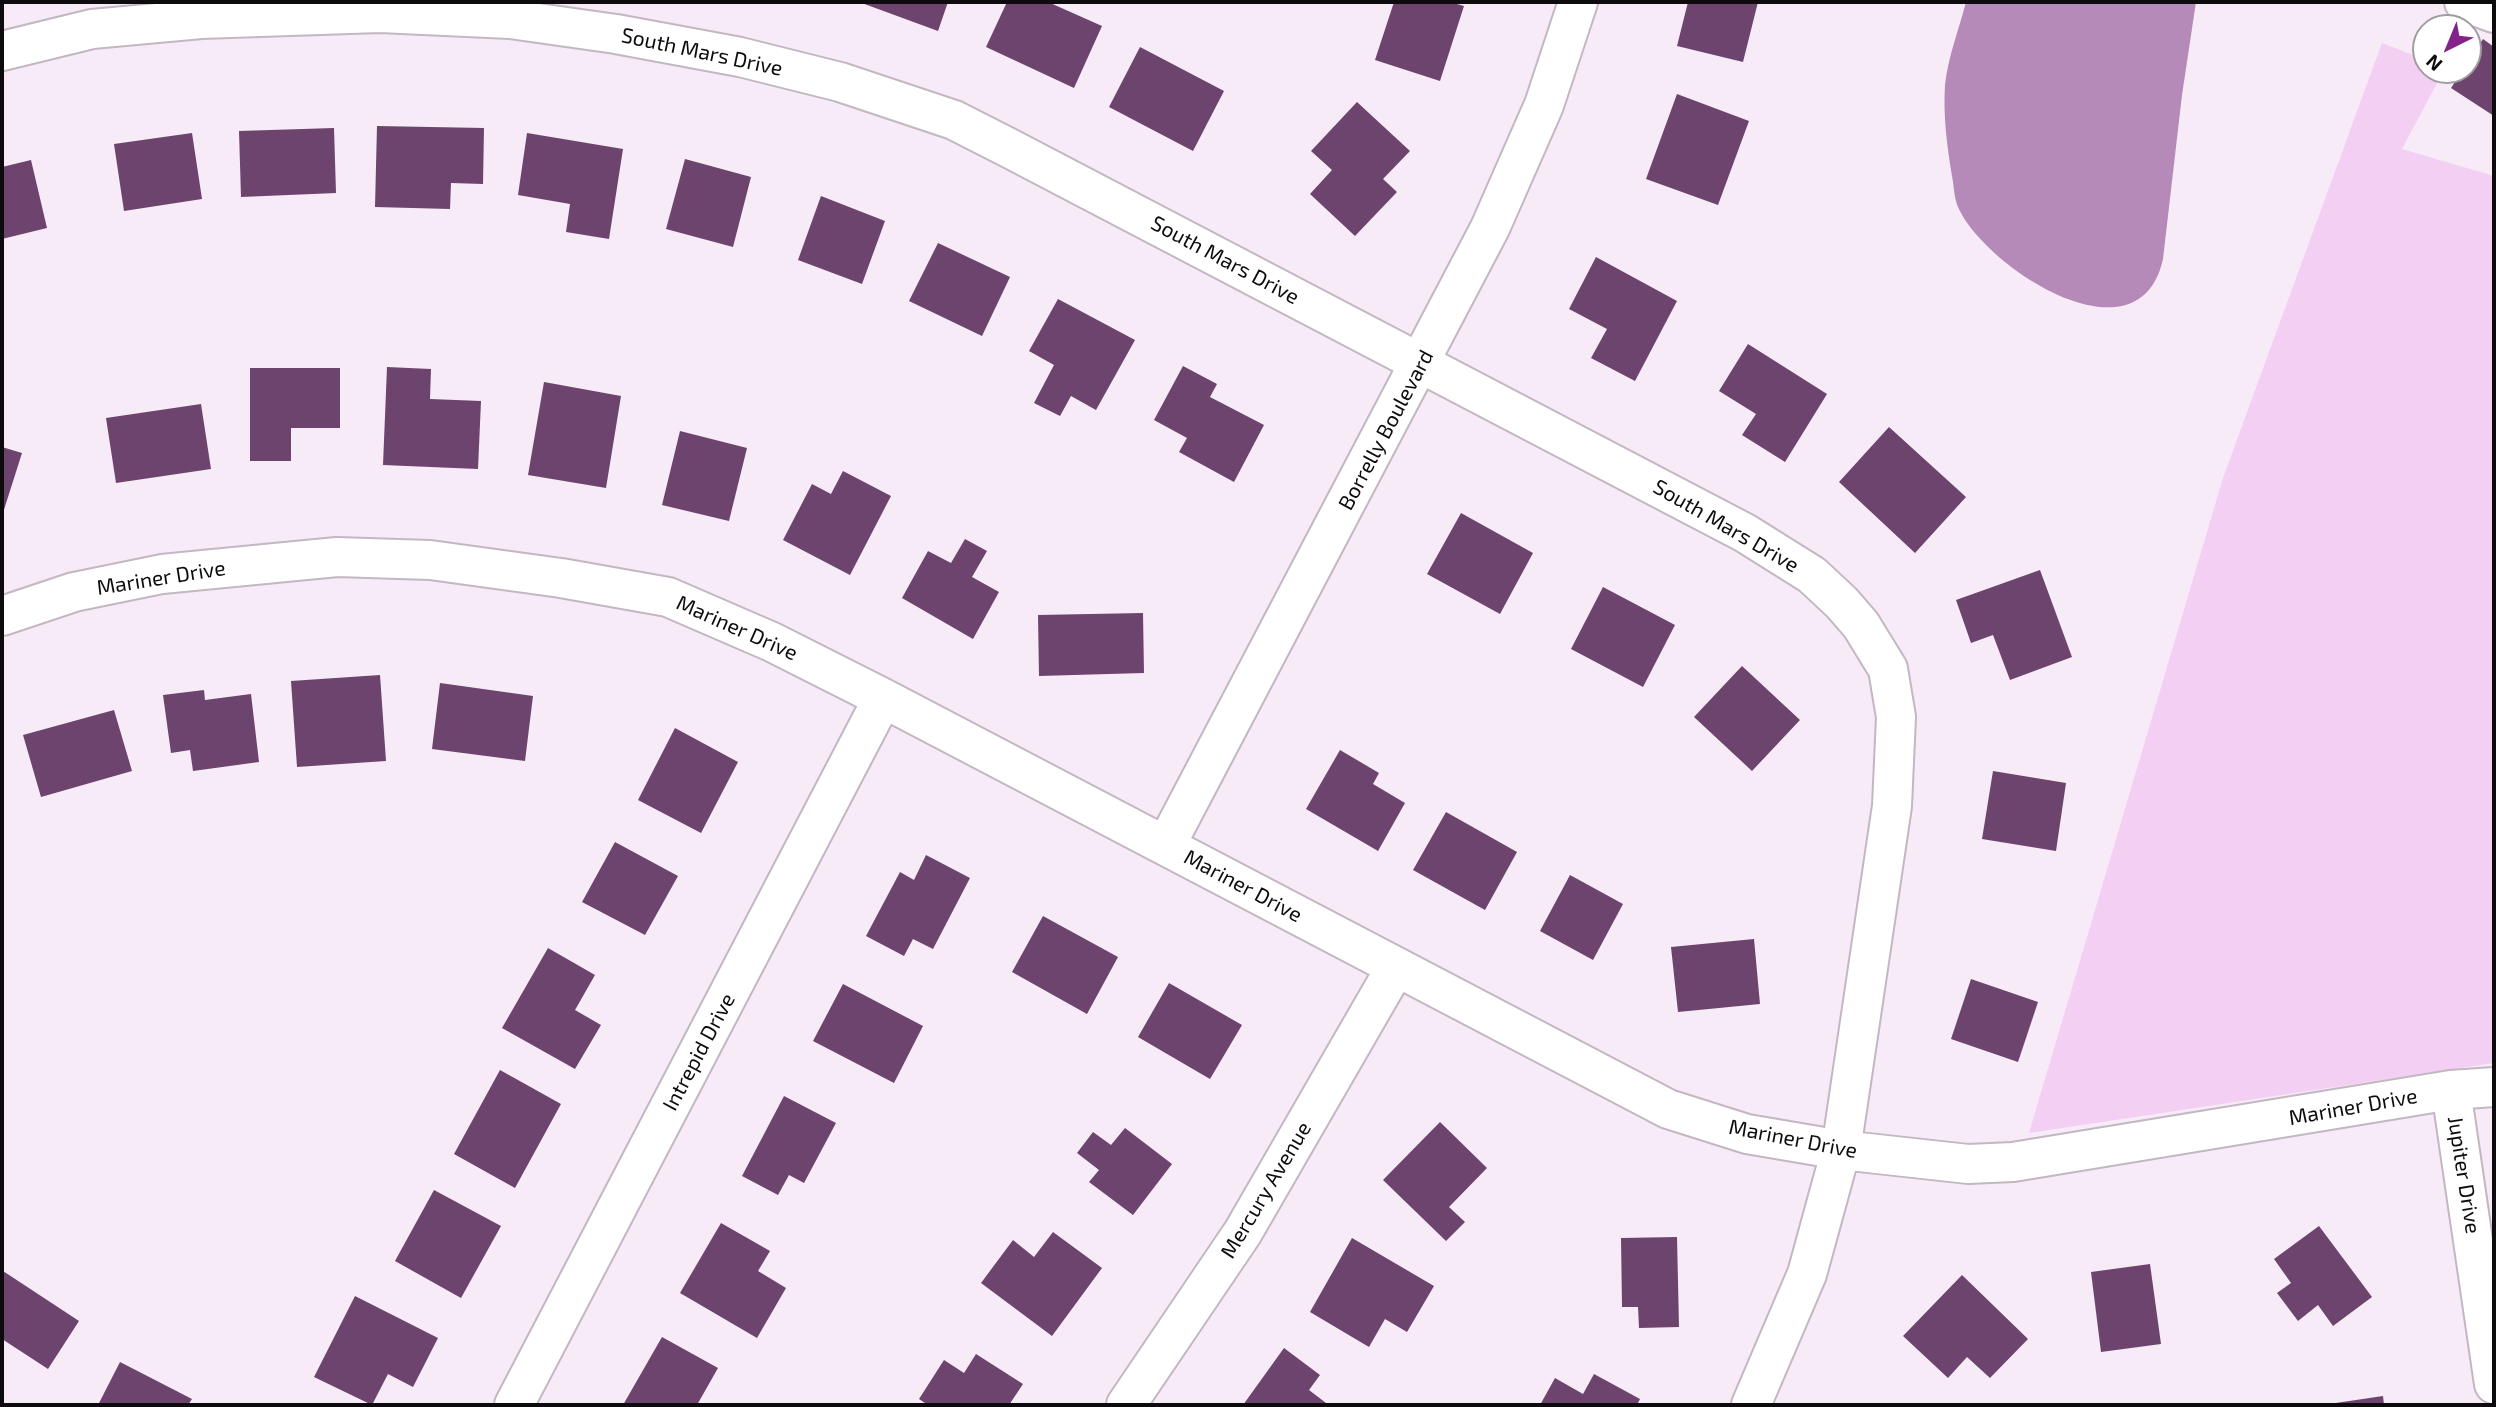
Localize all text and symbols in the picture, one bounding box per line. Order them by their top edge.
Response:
north arrow [2412,14,2482,84]
street label: South Mars Drive [619,23,785,81]
text: N [2421,50,2447,76]
street label: South Mars Drive [1147,210,1303,310]
street label: Borrelly Boulevard [1333,346,1439,514]
street label: South Mars Drive [1649,474,1803,578]
street label: Mariner Drive [95,555,227,601]
street label: Mariner Drive [672,590,802,666]
street label: Mariner Drive [1180,844,1306,928]
street label: Intrepid Drive [658,989,740,1115]
street label: Mariner Drive [2287,1083,2419,1131]
street label: Mariner Drive [1727,1114,1859,1164]
street label: Jupiter Drive [2442,1114,2486,1236]
street label: Mercury Avenue [1215,1117,1317,1263]

